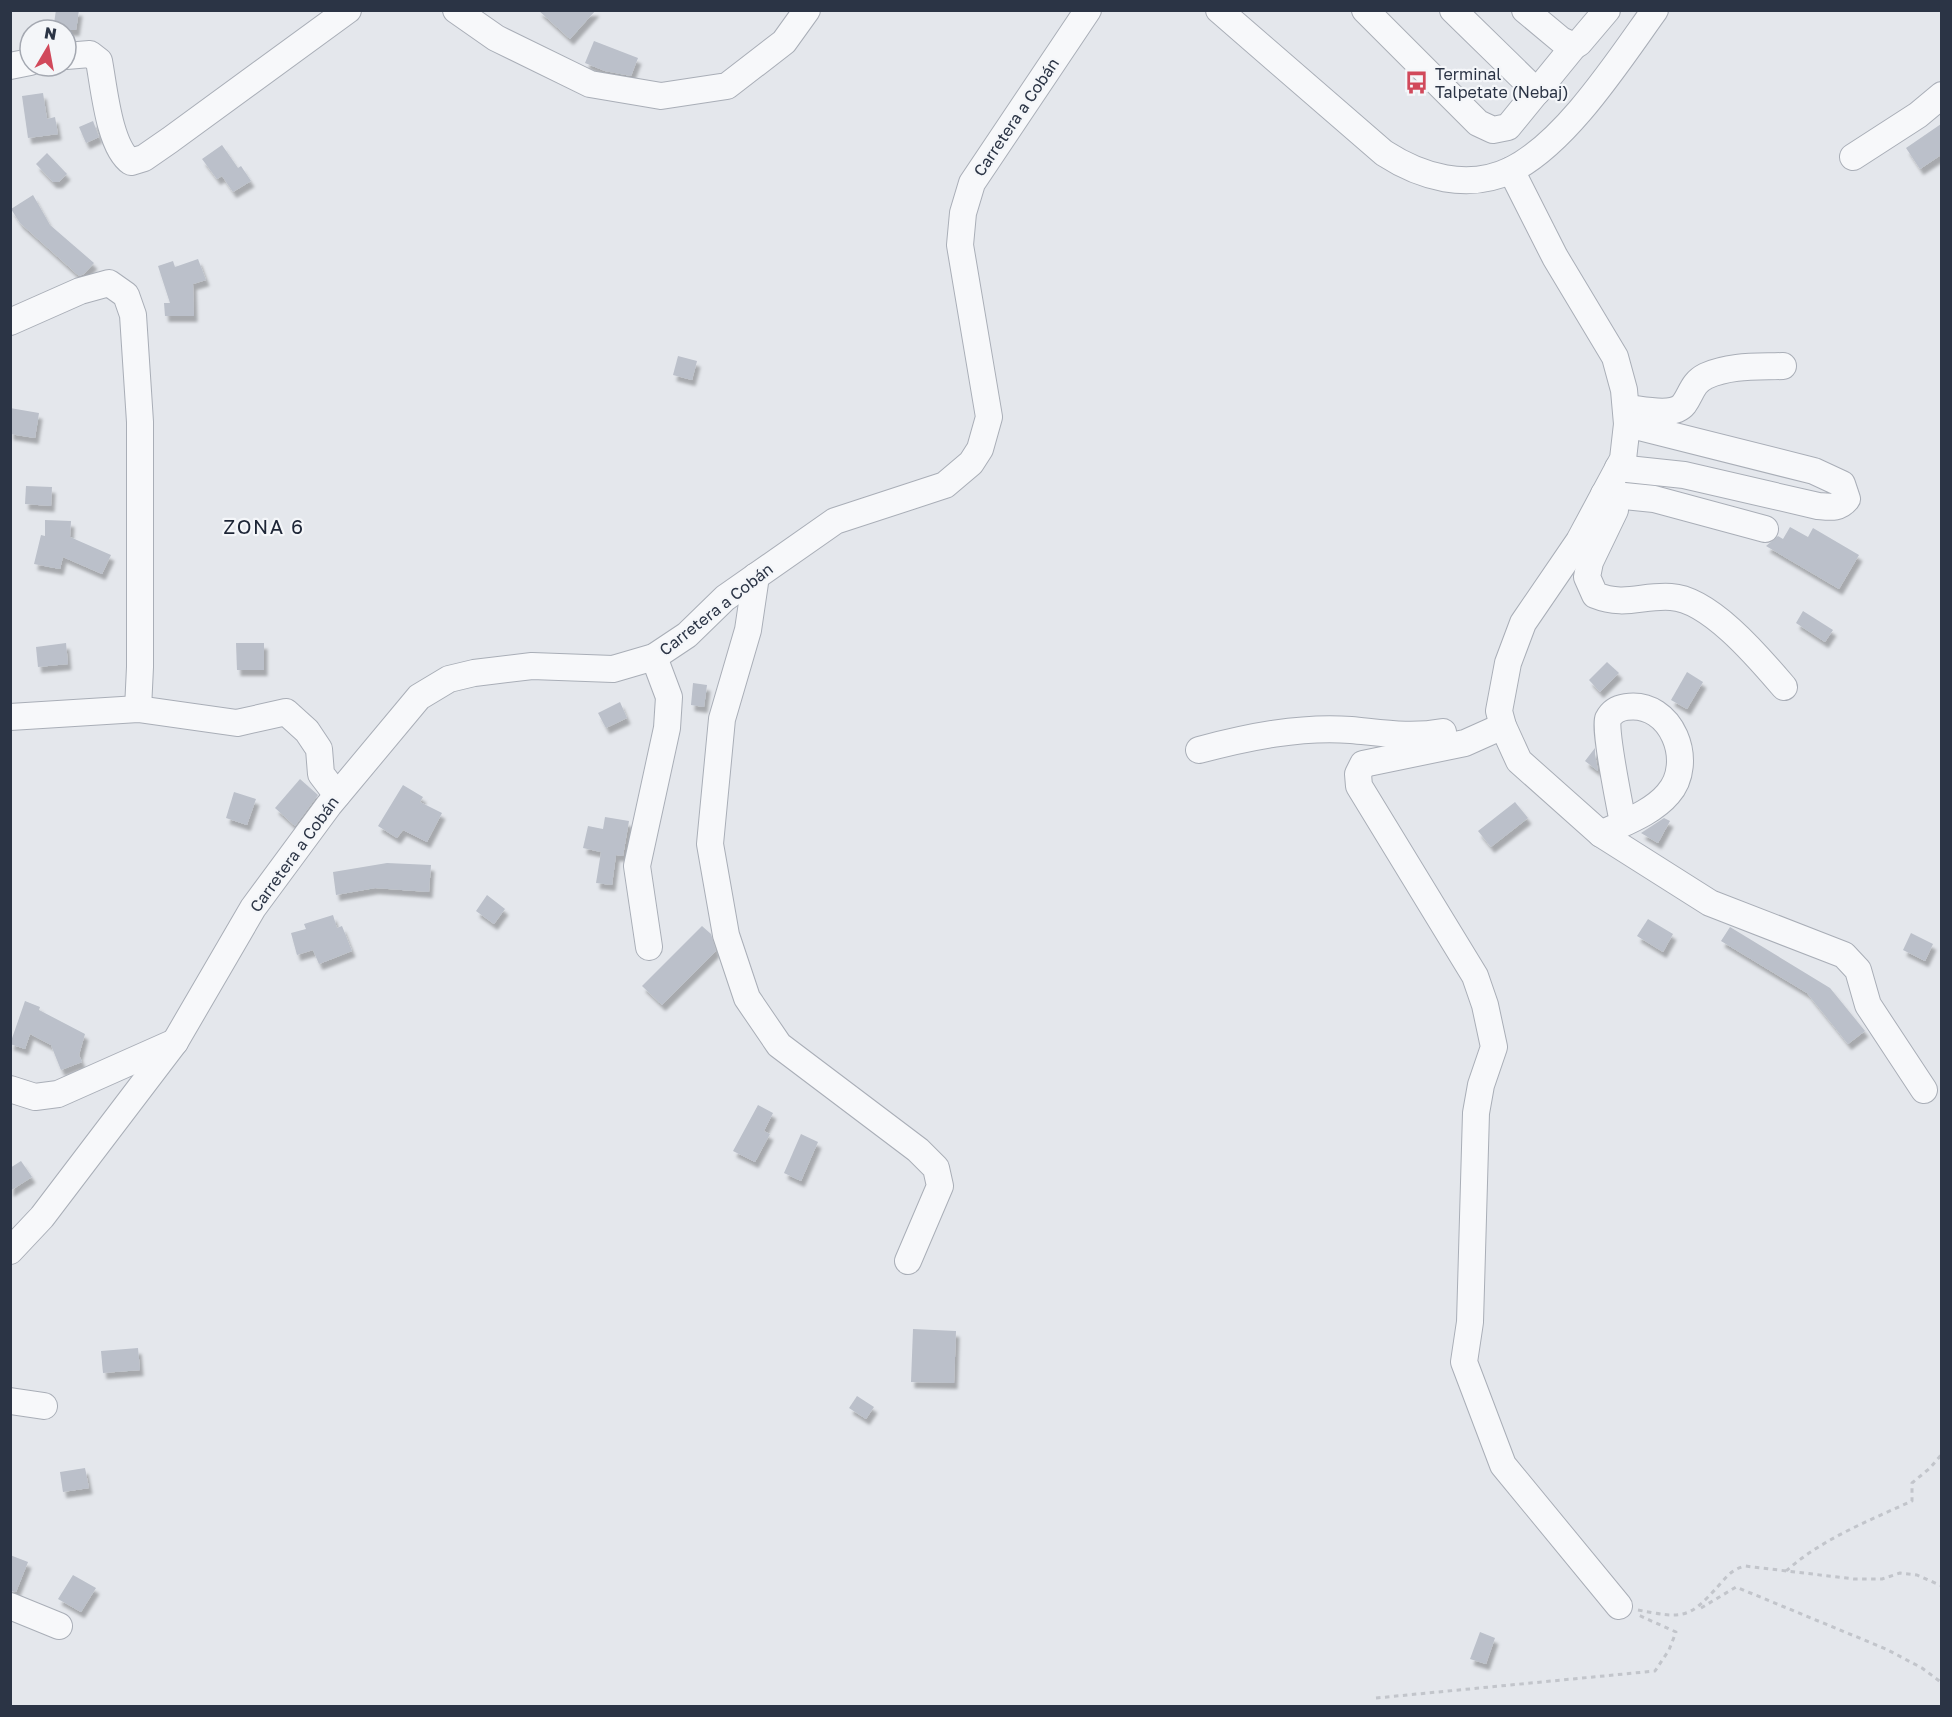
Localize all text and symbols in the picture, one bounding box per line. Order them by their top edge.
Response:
north arrow [18,18,78,78]
text: N [43,22,58,44]
street label: Carretera a Cobán [969,54,1063,180]
place label: Terminal Talpetate (Nebaj) [1435,64,1569,102]
bus stop icon: Terminal Talpetate (Nebaj) [1404,70,1430,96]
district label: ZONA 6 [223,514,305,538]
street label: Carretera a Cobán [655,558,777,660]
street label: Carretera a Cobán [245,792,343,916]

